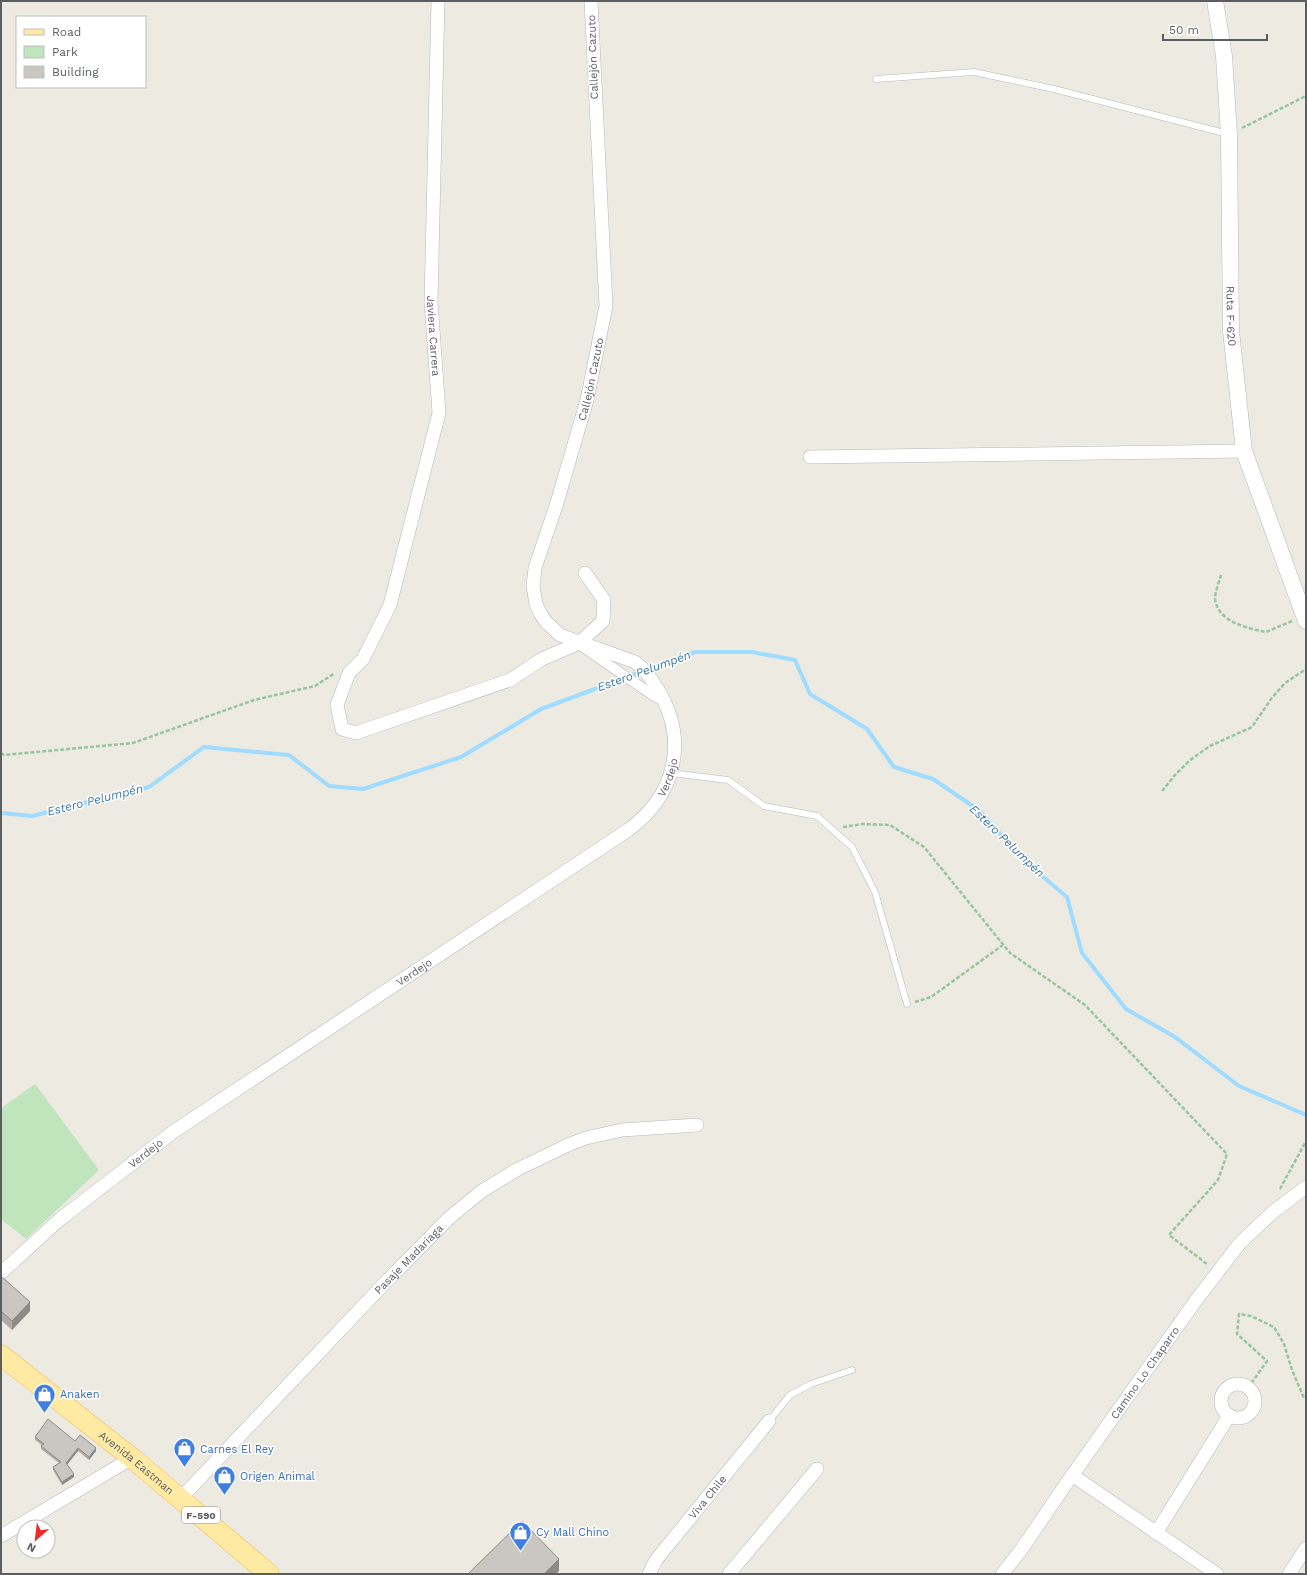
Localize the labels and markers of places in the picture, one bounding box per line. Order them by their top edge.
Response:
shop icon: Anaken [31,1381,57,1414]
place label: Anaken [60,1388,100,1401]
shop icon: Carnes El Rey [172,1436,198,1469]
place label: Carnes El Rey [200,1443,274,1456]
shop icon: Origen Animal [211,1463,237,1496]
place label: Origen Animal [240,1470,316,1483]
shop icon: Cy Mall Chino [508,1519,534,1552]
place label: Cy Mall Chino [536,1526,609,1539]

